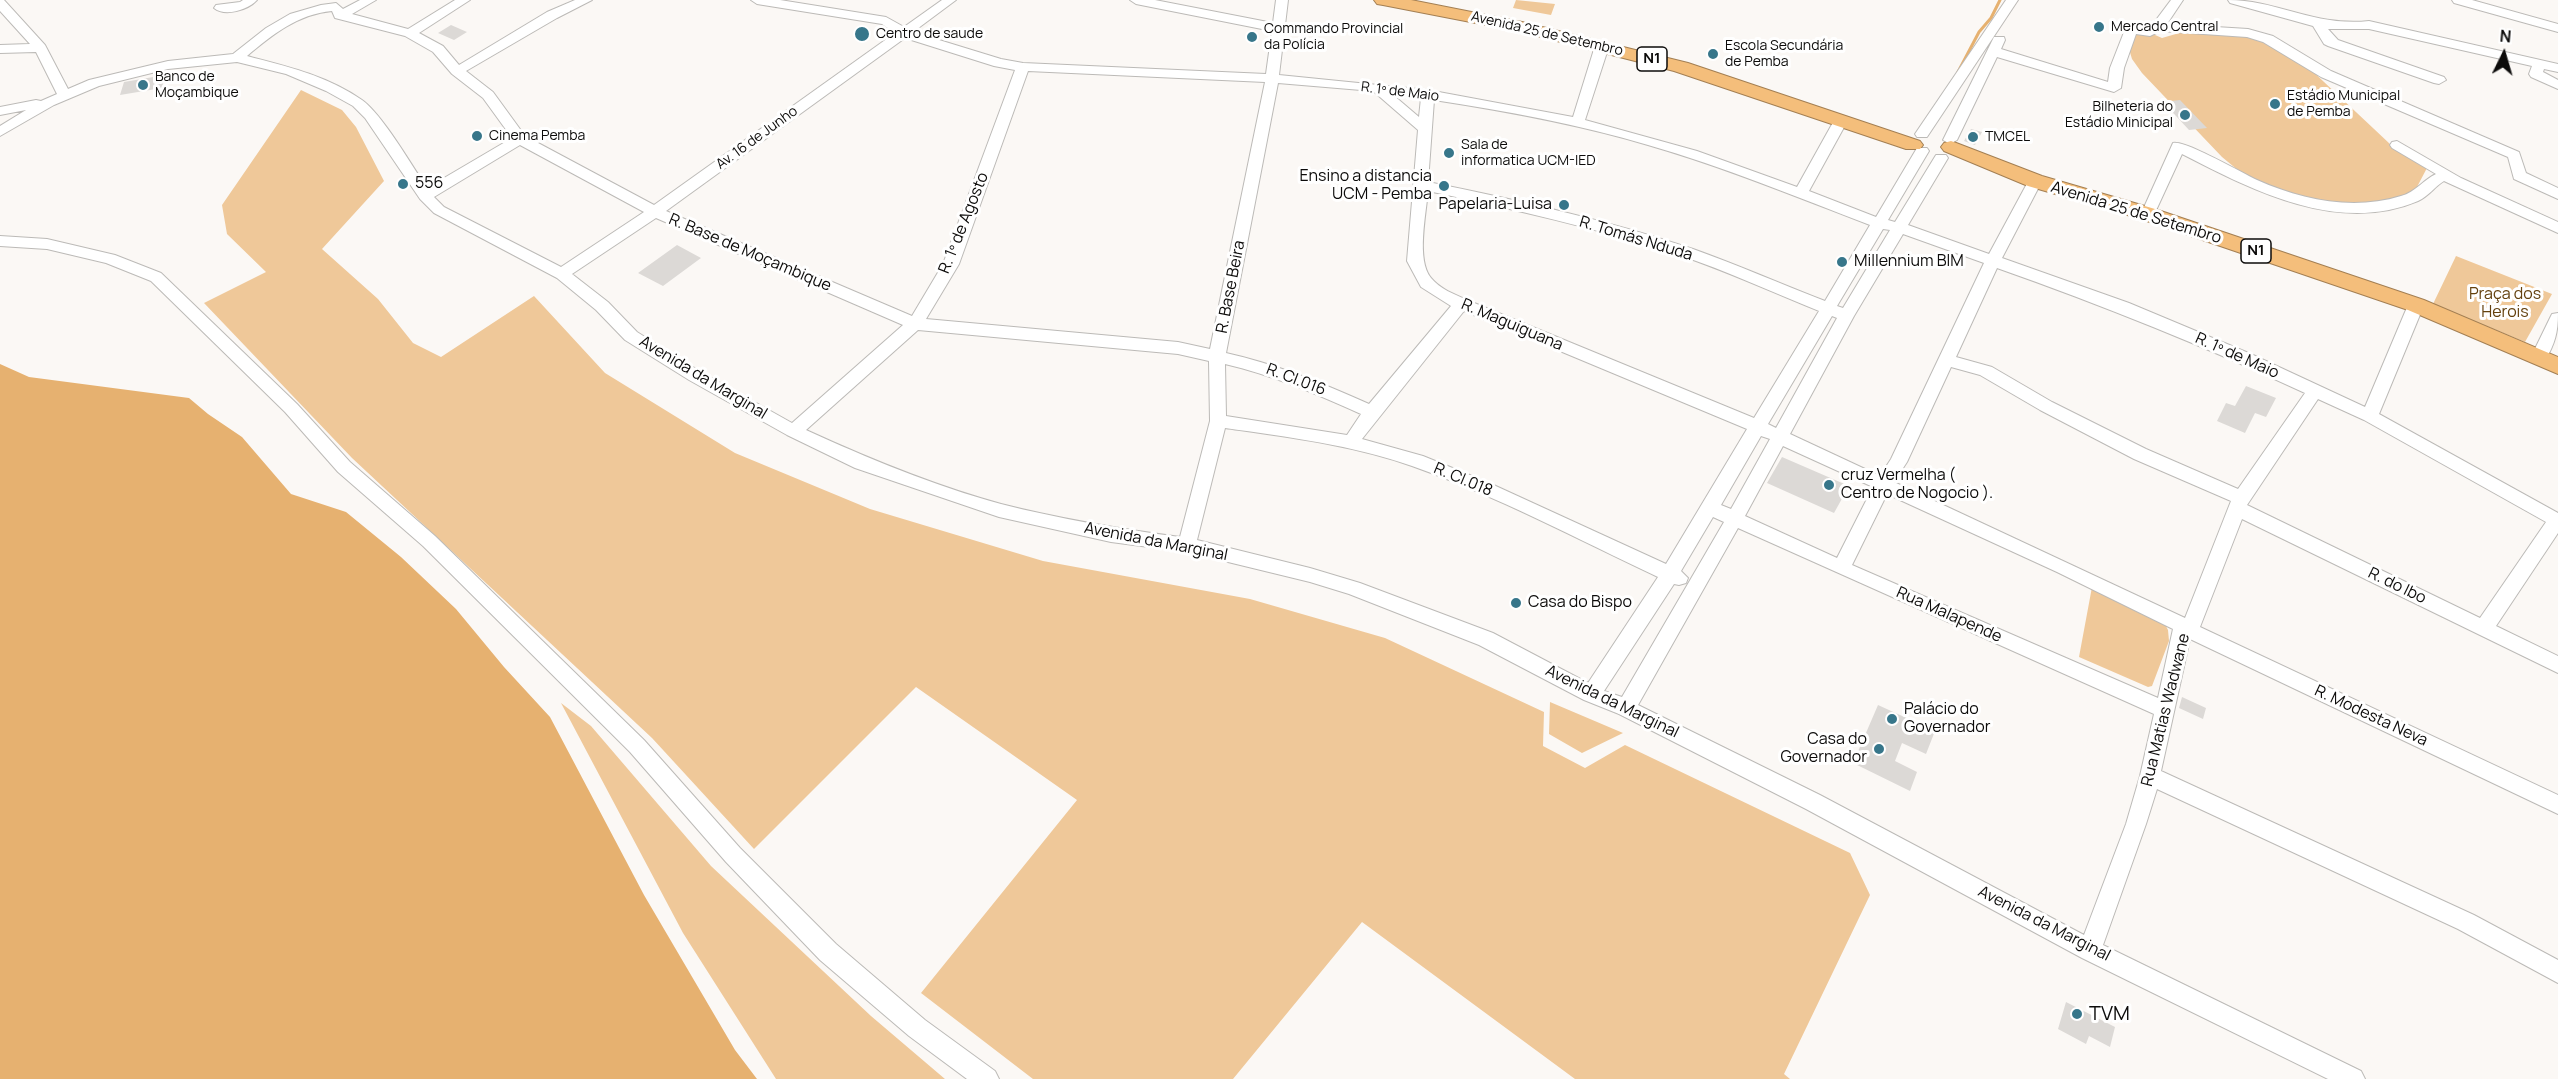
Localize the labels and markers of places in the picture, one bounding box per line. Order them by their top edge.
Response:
place label: Mercado Central [2111,19,2218,35]
marker: Mercado Central [2092,20,2106,34]
place label: Commando Provincial da Polícia [1264,21,1403,54]
marker: Centro de saude [853,25,871,43]
place label: Centro de saude [876,26,983,42]
marker: Commando Provincial da Polícia [1245,30,1259,44]
place label: Escola Secundária de Pemba [1725,38,1843,70]
marker: Escola Secundária de Pemba [1706,47,1720,61]
place label: Banco de Moçambique [155,69,239,102]
marker: Banco de Moçambique [136,78,150,92]
place label: Estádio Municipal de Pemba [2287,88,2400,120]
marker: Estádio Municipal de Pemba [2268,97,2282,111]
place label: Bilheteria do Estádio Minicipal [2065,99,2173,132]
marker: Bilheteria do Estádio Minicipal [2178,108,2192,122]
place label: Cinema Pemba [489,128,585,144]
marker: Cinema Pemba [470,129,484,143]
place label: TMCEL [1985,129,2030,145]
marker: TMCEL [1966,130,1980,144]
place label: Sala de informatica UCM-IED [1461,137,1596,170]
marker: Sala de informatica UCM-IED [1442,146,1456,160]
place label: Ensino a distancia UCM - Pemba [1299,167,1432,205]
place label: 556 [415,174,443,194]
marker: 556 [396,177,410,191]
marker: Ensino a distancia UCM - Pemba [1437,179,1451,193]
place label: Papelaria-Luisa [1439,195,1552,215]
marker: Papelaria-Luisa [1557,198,1571,212]
place label: Millennium BIM [1854,252,1964,272]
marker: Millennium BIM [1835,255,1849,269]
place label: cruz Vermelha ( Centro de Nogocio ). [1841,466,1993,504]
marker: cruz Vermelha ( Centro de Nogocio ). [1822,478,1836,492]
place label: Casa do Bispo [1528,593,1632,613]
marker: Casa do Bispo [1509,596,1523,610]
place label: Palácio do Governador [1904,700,1990,738]
marker: Palácio do Governador [1885,712,1899,726]
place label: Casa do Governador [1781,730,1867,768]
marker: Casa do Governador [1872,742,1886,756]
place label: TVM [2089,1002,2130,1026]
marker: TVM [2070,1007,2084,1021]

